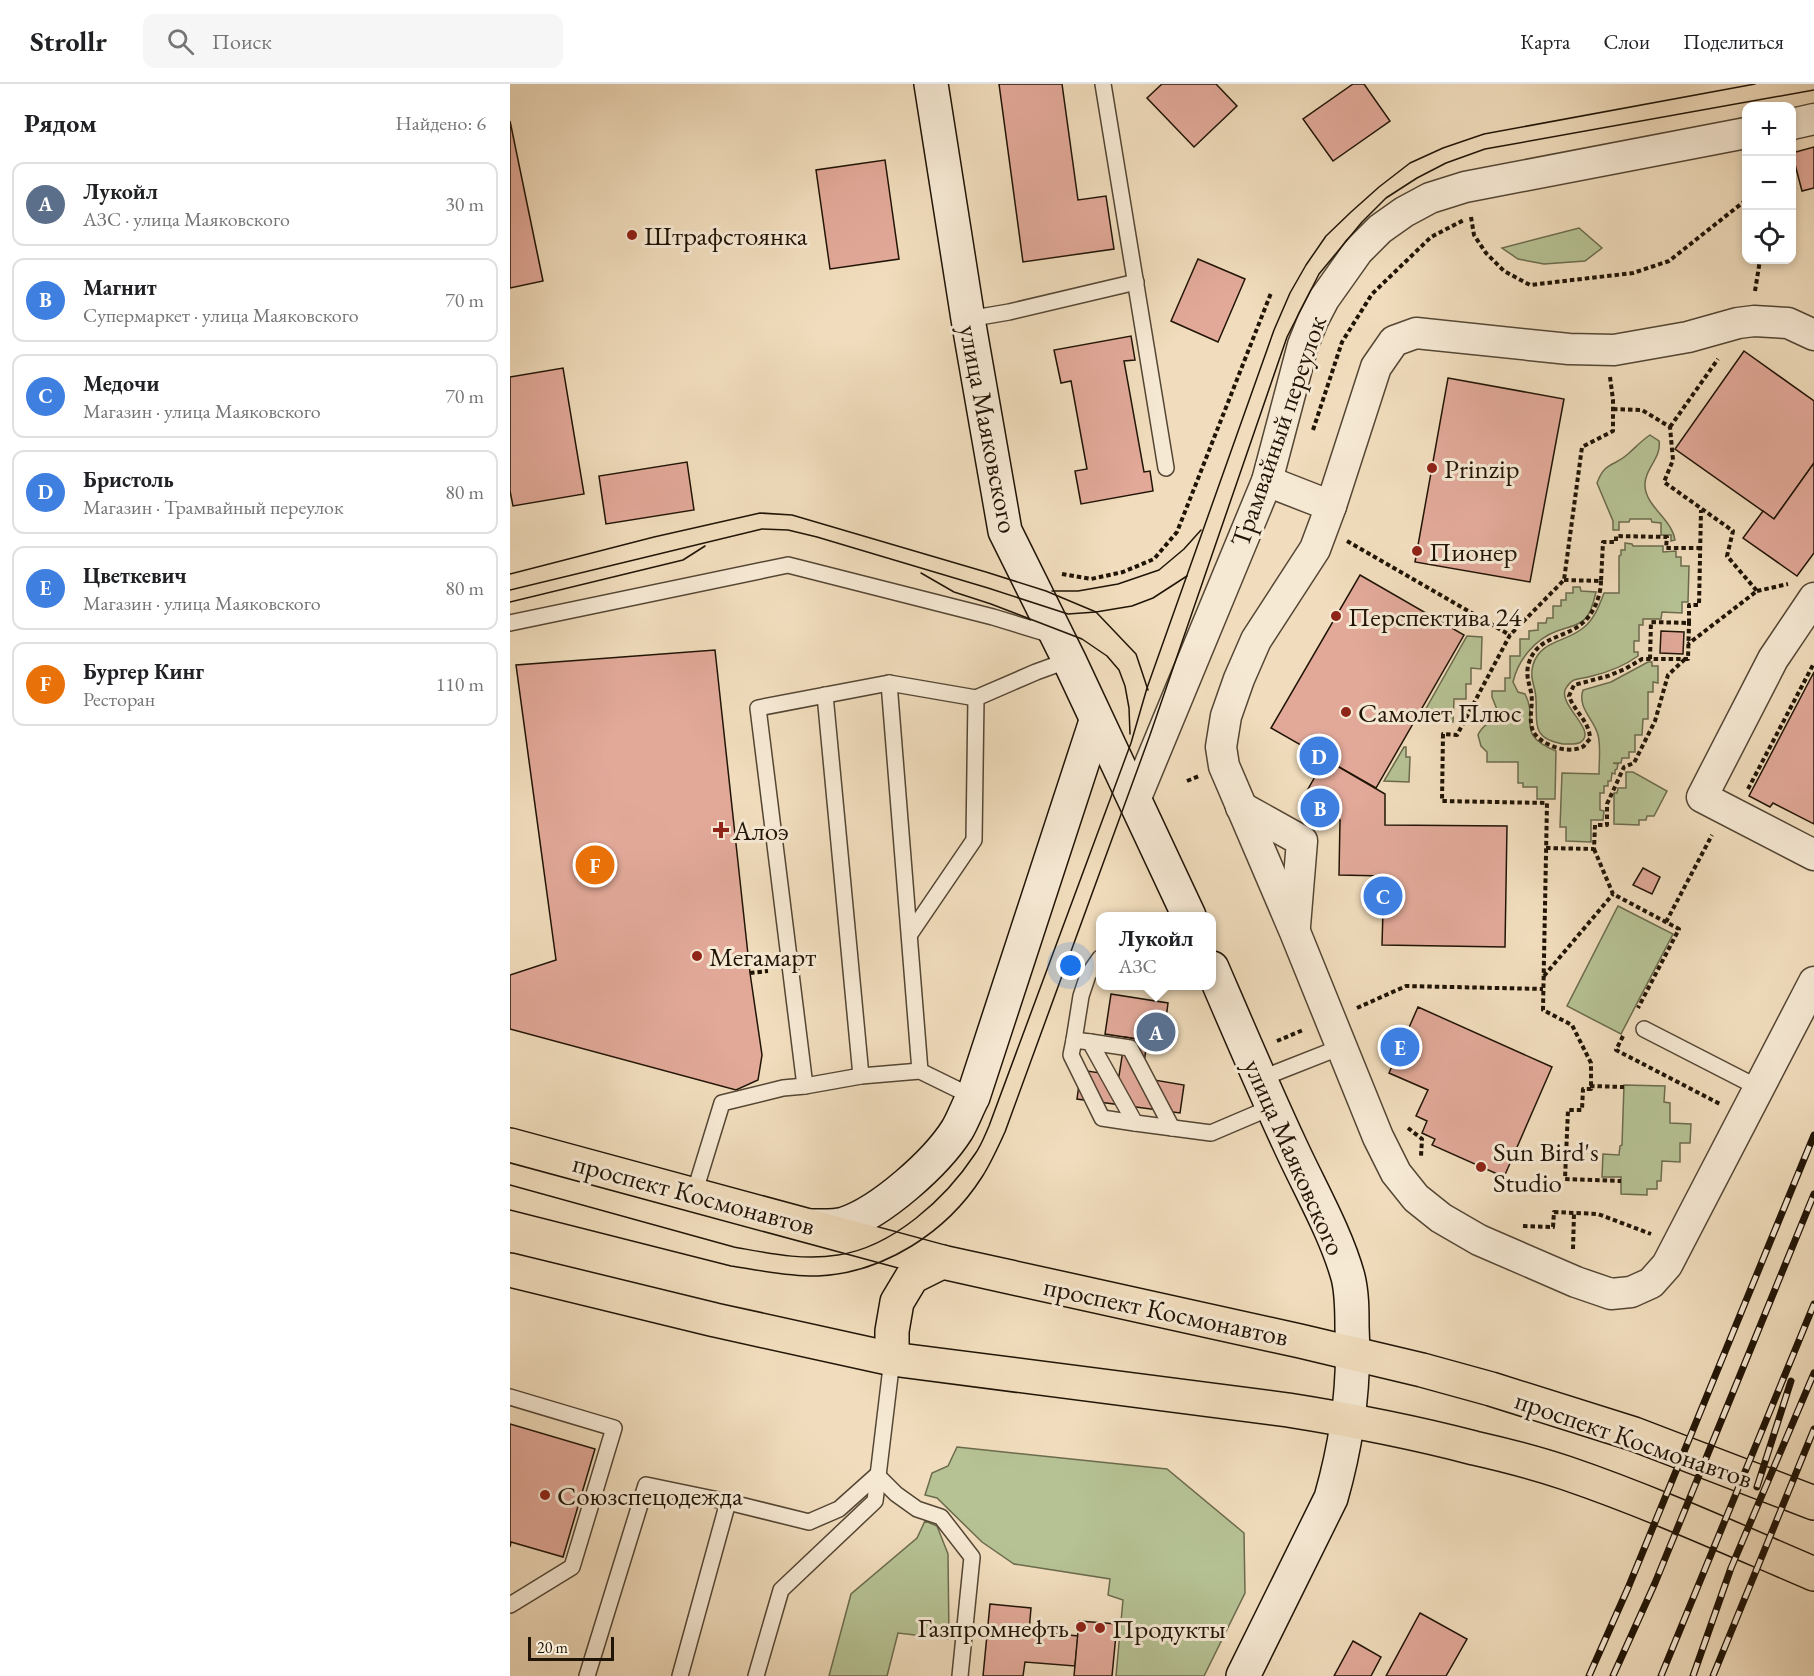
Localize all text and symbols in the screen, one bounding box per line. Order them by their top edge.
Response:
search box [143,14,563,68]
text: Strollr [30,23,107,59]
icon: search [164,25,197,58]
text: Поиск [212,27,272,56]
text: Карта [1520,28,1570,55]
text: Слои [1603,28,1650,55]
text: Поделиться [1683,28,1784,55]
map controls [1742,102,1796,264]
button: + [1742,102,1796,156]
text: Рядом [24,106,97,140]
text: Найдено: 6 [395,110,486,136]
button: − [1742,156,1796,210]
text: Лукойл [83,177,158,206]
text: A [38,191,53,217]
text: 30 m [445,191,484,217]
text: АЗС · улица Маяковского [83,206,290,232]
button: locate [1742,210,1796,264]
place label: Штрафстоянка [644,218,808,253]
marker: Штрафстоянка [625,228,639,242]
text: Магнит [83,273,157,302]
text: B [39,287,52,313]
text: 70 m [445,287,484,313]
text: Супермаркет · улица Маяковского [83,302,359,328]
street label: Трамвайный переулок [1222,311,1334,551]
street label: улица Маяковского [952,322,1026,536]
text: Медочи [83,369,159,398]
text: C [38,383,53,409]
text: 70 m [445,383,484,409]
text: Магазин · улица Маяковского [83,398,321,424]
place label: Prinzip [1444,451,1520,486]
marker: Prinzip [1425,461,1439,475]
text: Бристоль [83,465,174,494]
text: D [38,479,53,505]
text: 80 m [445,479,484,505]
text: Магазин · Трамвайный переулок [83,494,344,520]
place label: Пионер [1429,534,1518,569]
marker: Пионер [1410,544,1424,558]
text: Цветкевич [83,561,187,590]
text: E [40,575,51,601]
text: 80 m [445,575,484,601]
text: Магазин · улица Маяковского [83,590,321,616]
place label: Перспектива 24 [1348,599,1522,634]
marker: Перспектива 24 [1329,609,1343,623]
text: Бургер Кинг [83,657,204,686]
text: F [40,671,51,697]
text: 110 m [436,671,484,697]
text: Ресторан [83,686,155,712]
place label: Самолет Плюс [1358,695,1522,730]
marker: Самолет Плюс [1339,705,1353,719]
pin: D [1300,734,1338,778]
pin: B [1300,786,1340,830]
place label: Алоэ [732,813,789,848]
marker: Алоэ [714,823,728,837]
pin: F [576,842,614,888]
pin: C [1364,874,1402,918]
popup [1096,912,1216,990]
text: Лукойл [1119,924,1193,953]
place label: Мегамарт [709,939,816,974]
marker: Мегамарт [690,949,704,963]
your location [1056,951,1085,980]
text: АЗС [1119,953,1157,979]
pin: A [1136,1010,1176,1054]
pin: E [1380,1024,1420,1070]
street label: улица Маяковского [1236,1053,1354,1261]
place label: Sun Bird's Studio [1493,1134,1599,1200]
street label: проспект Космонавтов [569,1145,819,1243]
marker: Sun Bird's Studio [1474,1160,1488,1174]
street label: проспект Космонавтов [1041,1268,1291,1354]
street label: проспект Космонавтов [1511,1382,1757,1496]
place label: Союзспецодежда [557,1478,743,1513]
marker: Союзспецодежда [538,1488,552,1502]
place label: Газпромнефть [918,1610,1069,1645]
place label: Продукты [1112,1611,1226,1646]
marker: Газпромнефть [1074,1620,1088,1634]
marker: Продукты [1093,1621,1107,1635]
scale bar [528,1634,614,1662]
text: 20 m [537,1637,568,1658]

